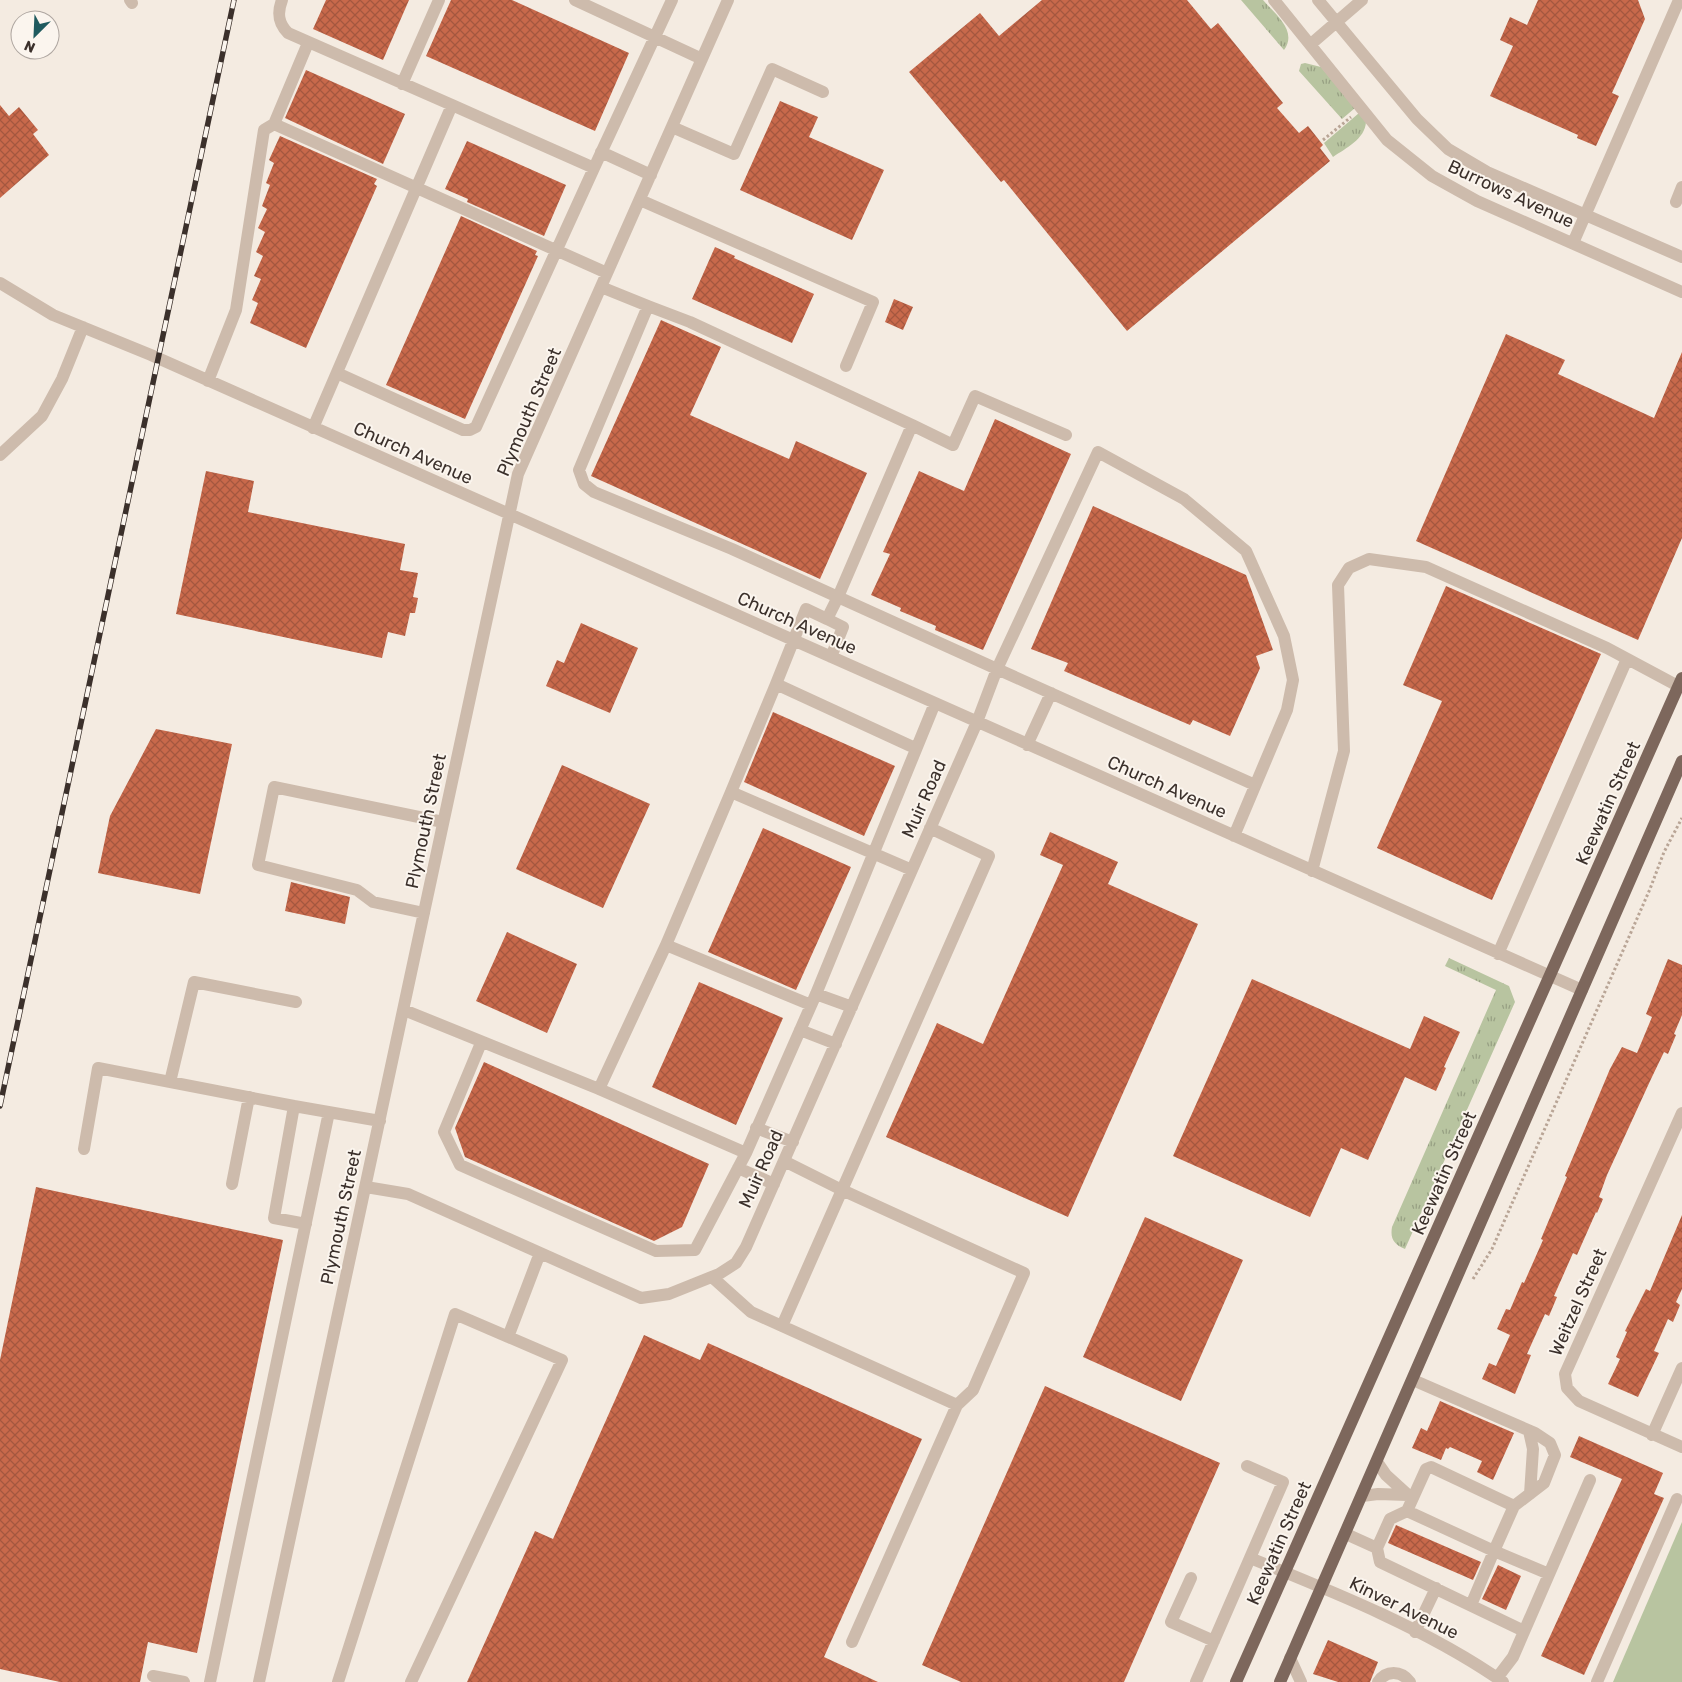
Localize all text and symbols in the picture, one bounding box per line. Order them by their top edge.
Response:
north arrow [10,10,60,60]
text: N [22,37,38,56]
street label: Burrows Avenue [1444,155,1578,233]
street label: Plymouth Street [492,344,566,480]
street label: Church Avenue [350,417,476,489]
street label: Church Avenue [734,587,860,659]
street label: Keewatin Street [1571,738,1645,868]
street label: Plymouth Street [401,751,451,891]
street label: Church Avenue [1104,751,1230,823]
street label: Muir Road [897,757,951,841]
street label: Keewatin Street [1407,1108,1481,1238]
street label: Muir Road [734,1127,788,1211]
street label: Plymouth Street [316,1147,366,1287]
street label: Weitzel Street [1544,1245,1612,1359]
street label: Keewatin Street [1242,1478,1316,1608]
street label: Kinver Avenue [1346,1572,1462,1644]

